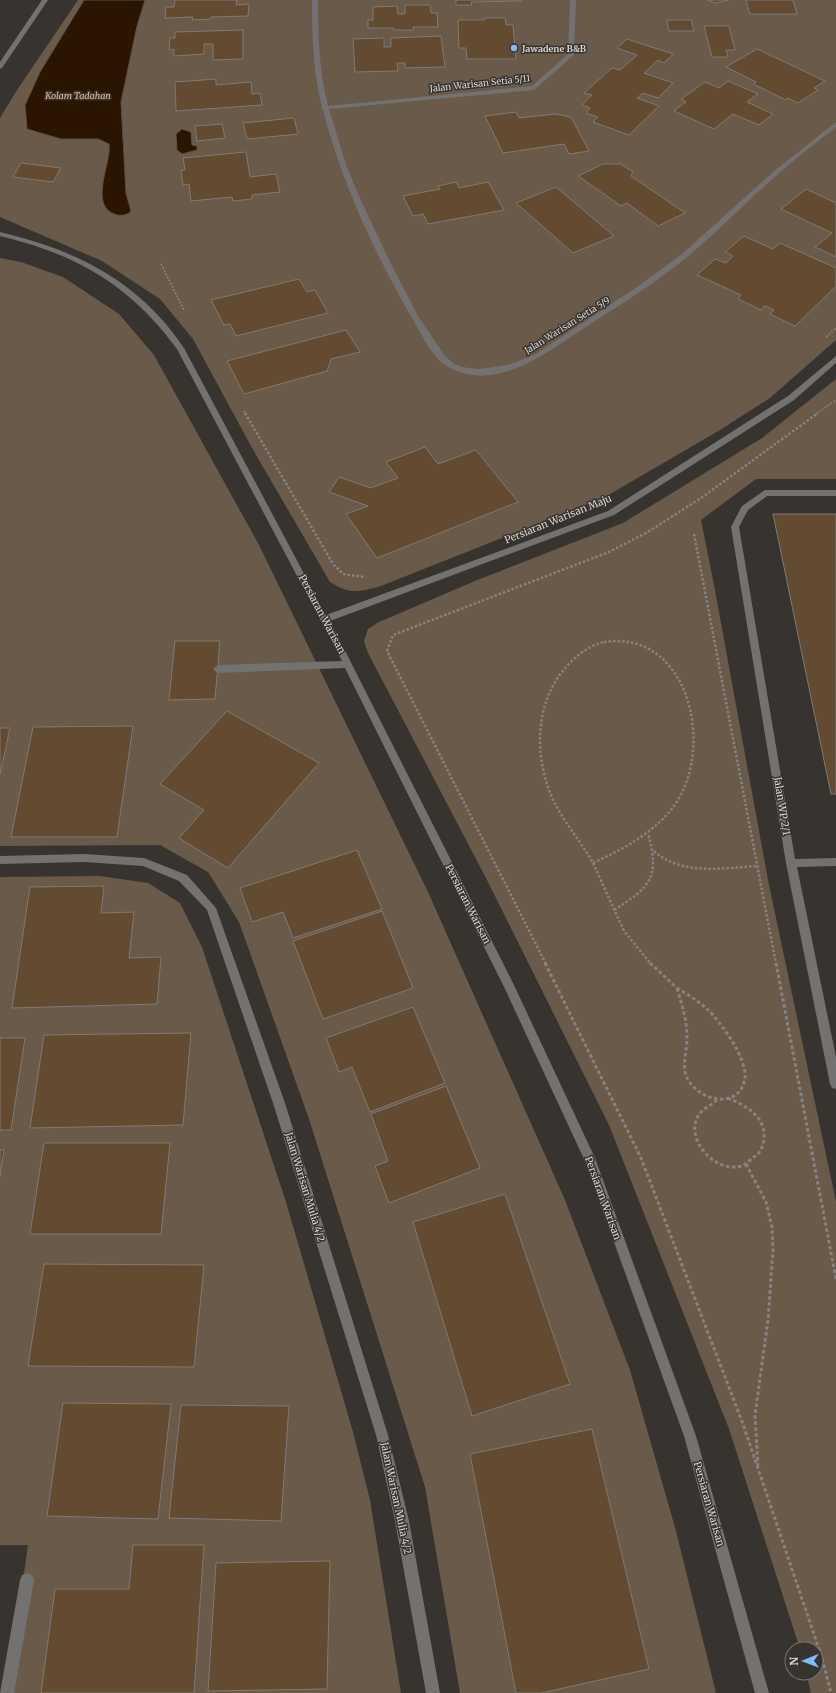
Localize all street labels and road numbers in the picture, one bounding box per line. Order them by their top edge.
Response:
street label: Jalan Warisan Setia 5/11 [428,72,531,94]
street label: Jalan Warisan Setia 5/9 [521,294,612,356]
street label: Persiaran Warisan Maju [502,492,614,546]
street label: Persiaran Warisan [296,572,349,656]
street label: Jalan WP 2/1 [771,775,793,837]
street label: Persiaran Warisan [442,862,494,946]
street label: Jalan Warisan Mulia 4/2 [282,1130,328,1243]
street label: Persiaran Warisan [582,1155,624,1242]
street label: Jalan Warisan Mulia 4/2 [378,1440,414,1555]
street label: Persiaran Warisan [691,1460,727,1548]

